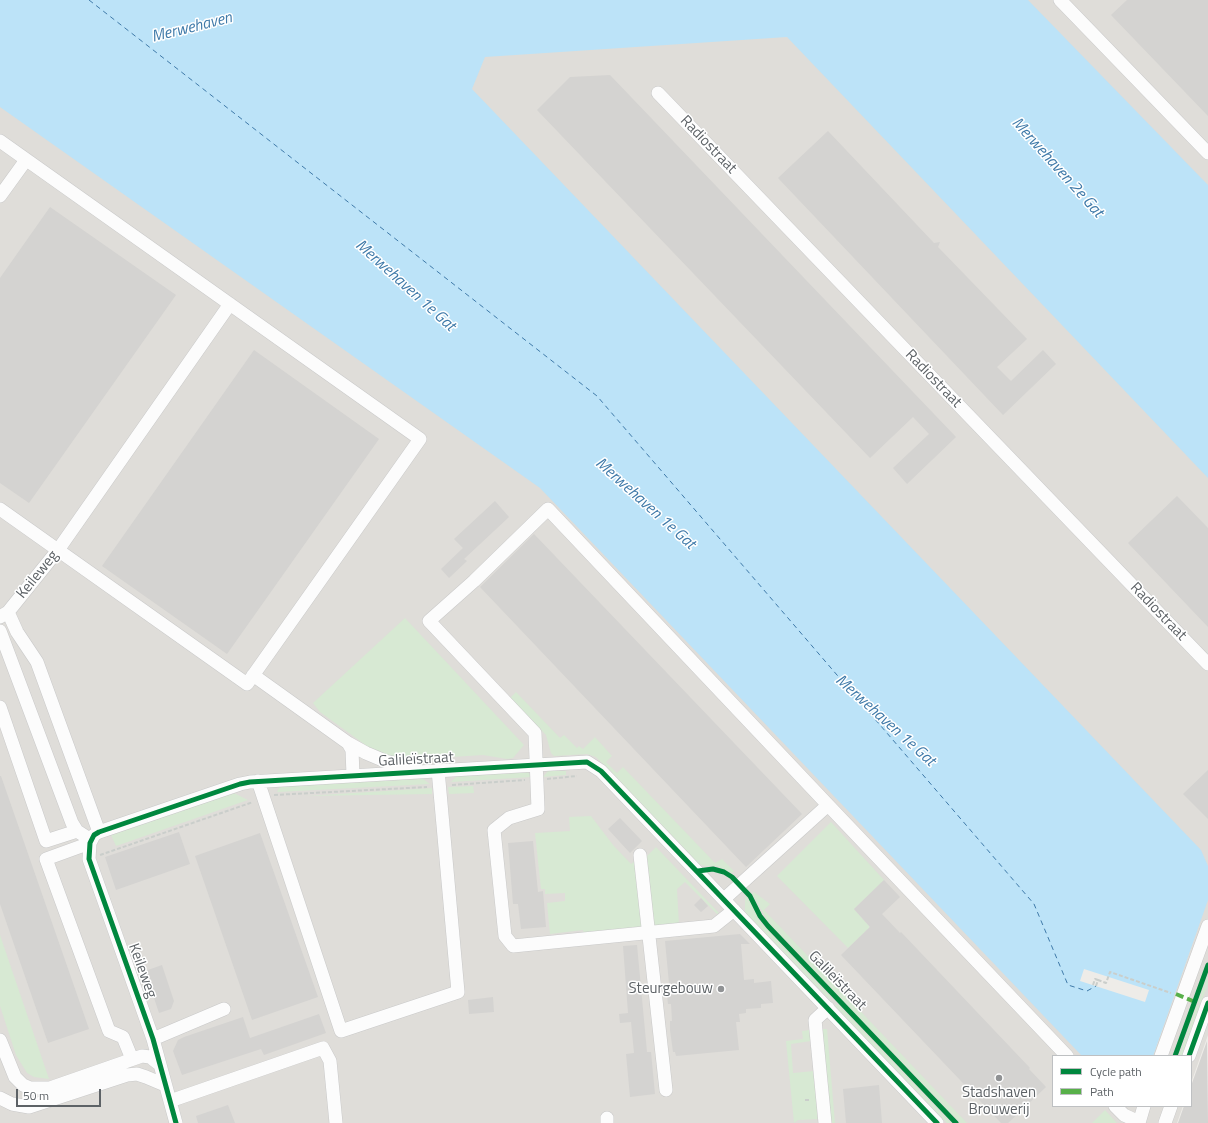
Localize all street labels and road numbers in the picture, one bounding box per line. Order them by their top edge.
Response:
street label: Radiostraat [676,112,740,178]
street label: Radiostraat [901,346,965,412]
street label: Keileweg [13,547,63,603]
street label: Radiostraat [1126,579,1190,645]
street label: Galileïstraat [378,749,454,771]
street label: Keileweg [124,941,160,1001]
street label: Galileïstraat [804,948,870,1014]

